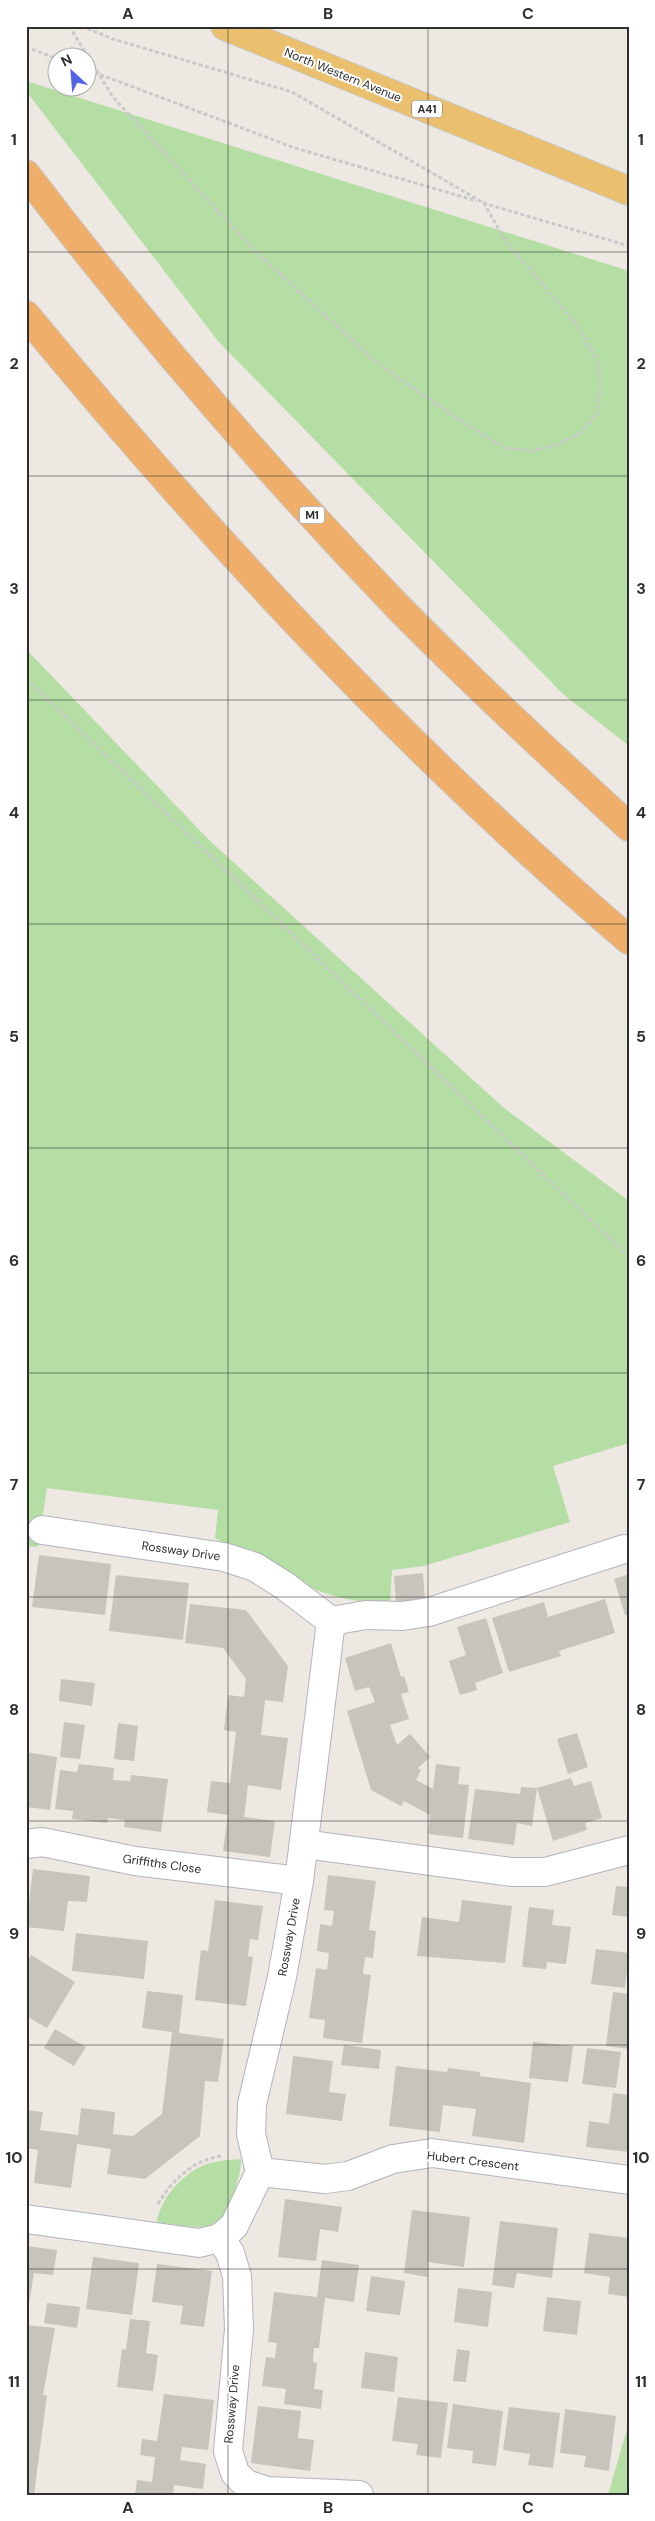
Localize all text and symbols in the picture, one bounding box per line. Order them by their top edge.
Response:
text: A [122,3,134,24]
text: B [323,3,333,24]
text: C [522,3,534,24]
street label: North Western Avenue [282,44,404,106]
north arrow [48,48,98,98]
text: N [58,50,75,71]
road number: A41 [412,100,442,118]
text: 1 [11,129,17,150]
text: 1 [638,129,644,150]
text: 2 [9,353,19,374]
text: 2 [636,353,646,374]
road number: M1 [300,506,324,524]
text: 3 [9,578,19,599]
text: 3 [636,578,646,599]
text: 4 [9,802,19,823]
text: 4 [636,802,646,823]
text: 5 [9,1026,19,1047]
text: 5 [636,1026,646,1047]
text: 6 [9,1250,19,1271]
text: 6 [636,1250,646,1271]
text: 7 [10,1474,19,1495]
text: 7 [637,1474,646,1495]
street label: Rossway Drive [141,1538,222,1564]
text: 8 [9,1699,19,1720]
text: 8 [636,1699,646,1720]
street label: Griffiths Close [122,1851,203,1877]
street label: Rossway Drive [274,1896,304,1977]
text: 9 [9,1923,19,1944]
text: 9 [636,1923,646,1944]
text: 10 [5,2147,23,2168]
street label: Hubert Crescent [426,2147,520,2175]
text: 10 [632,2147,650,2168]
street label: Rossway Drive [221,2364,243,2444]
text: 11 [8,2371,20,2392]
text: 11 [635,2371,647,2392]
text: A [122,2497,134,2518]
text: B [323,2497,333,2518]
text: C [522,2497,534,2518]

